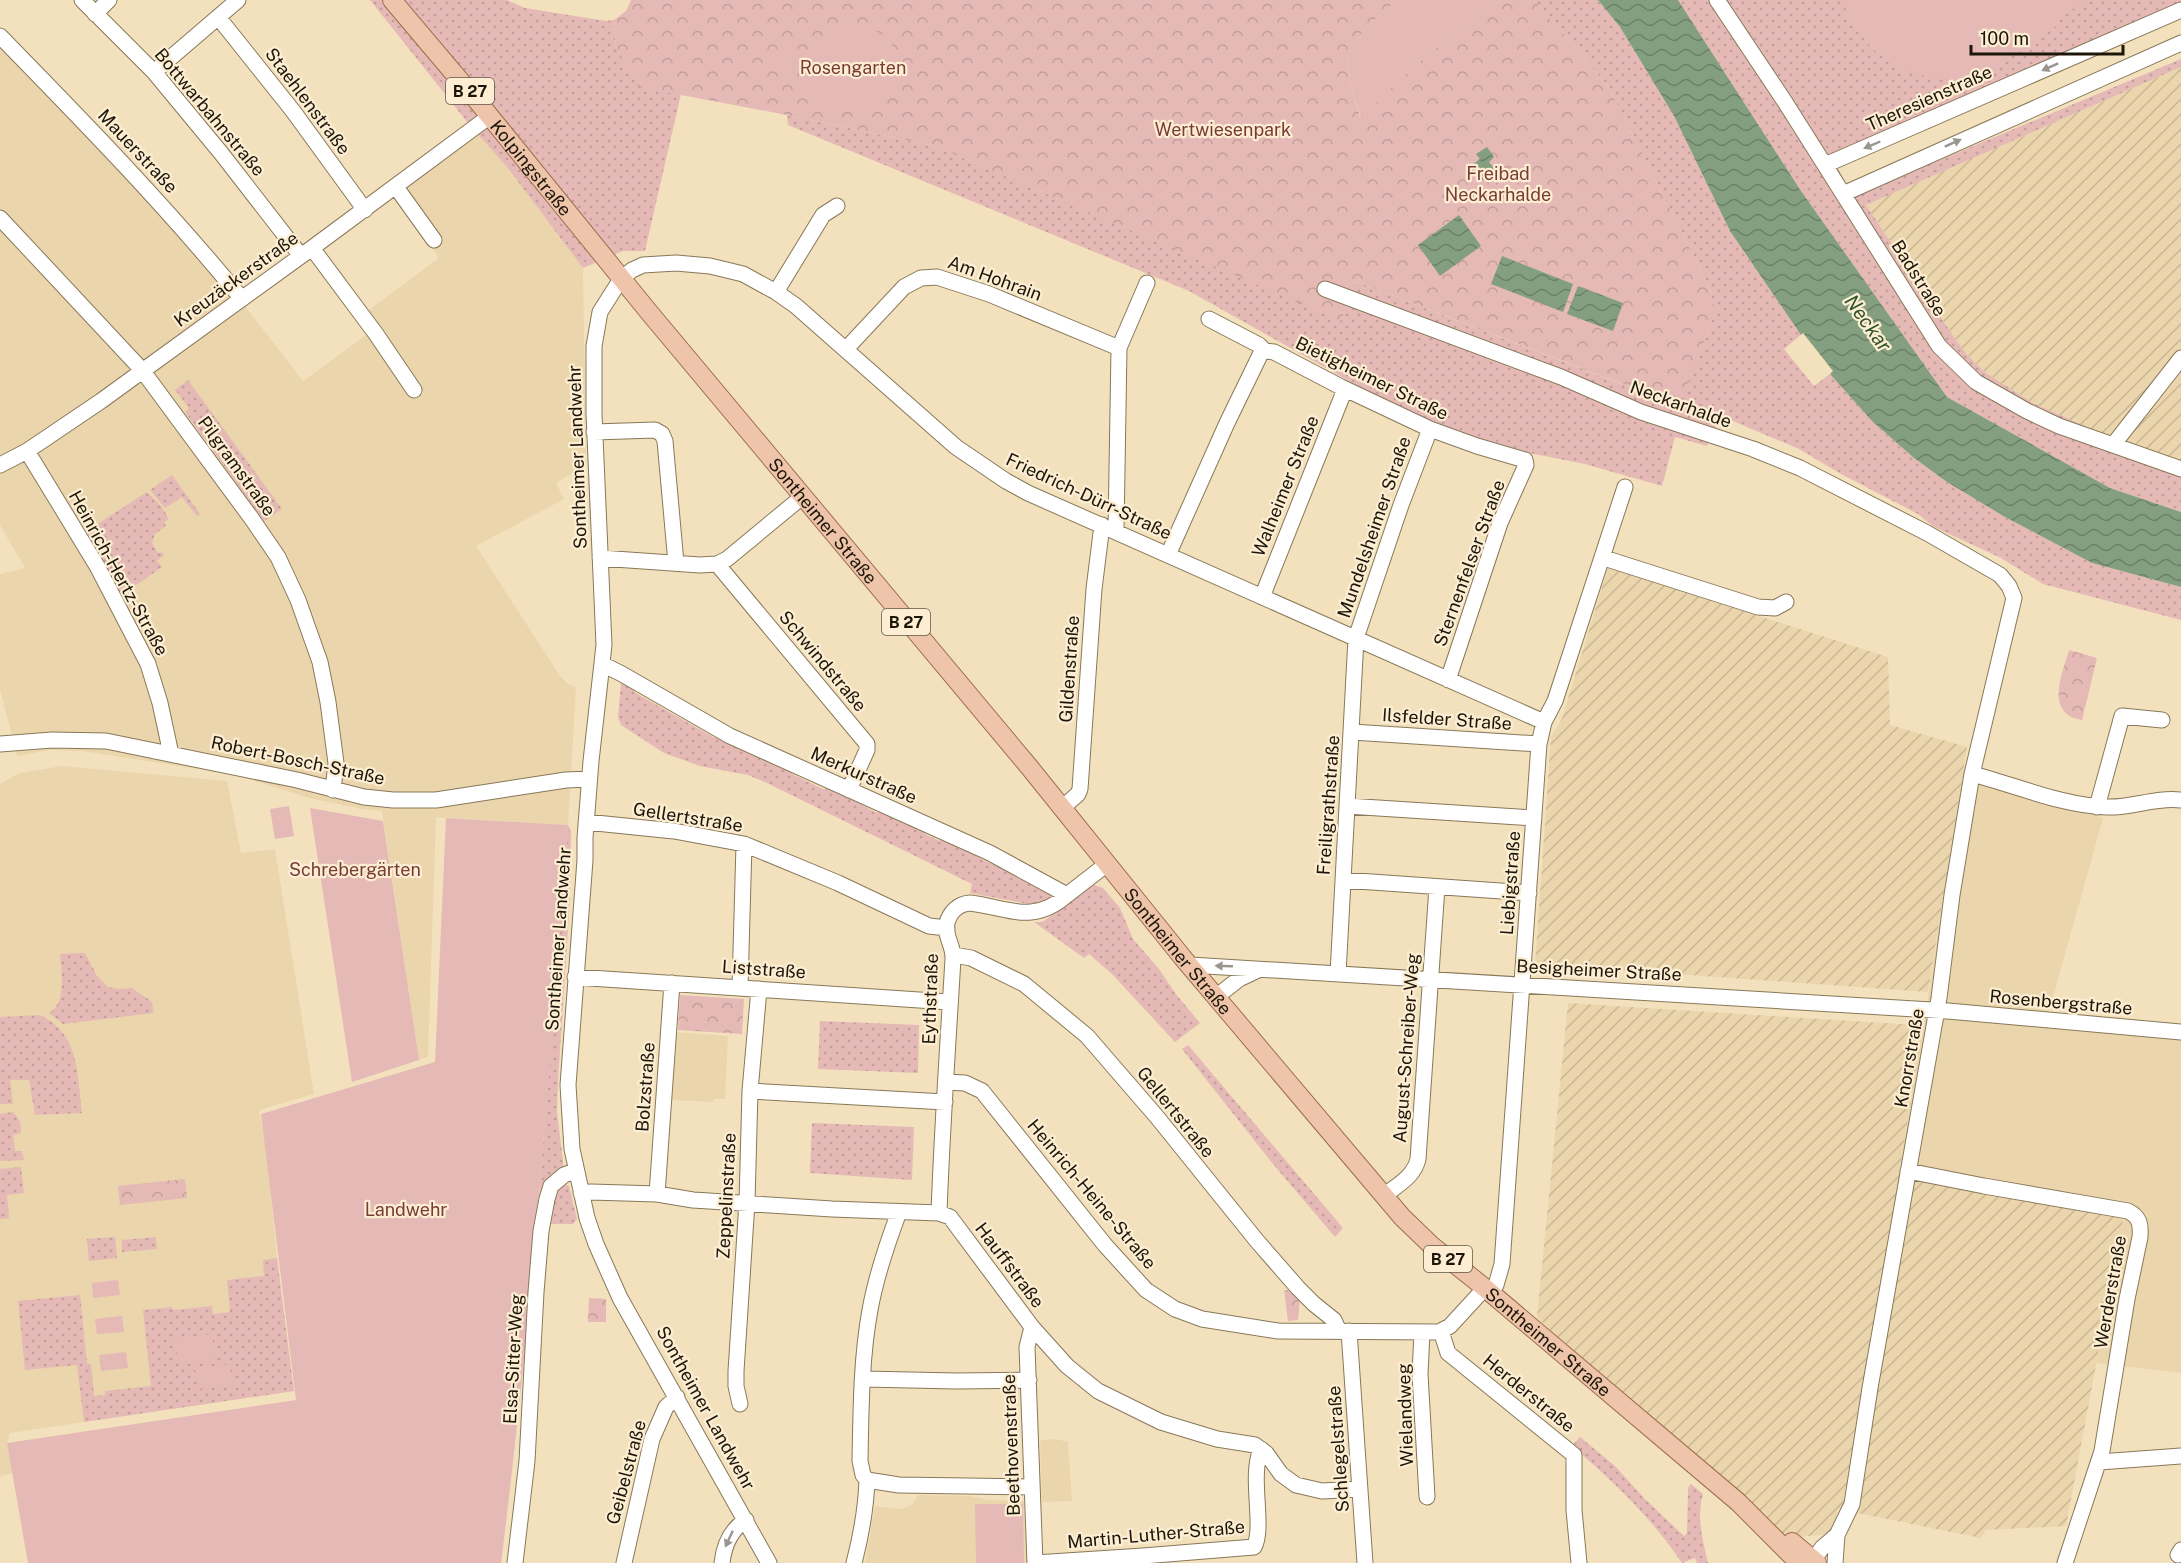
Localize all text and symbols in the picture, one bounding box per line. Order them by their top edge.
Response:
scale bar [1971,18,2122,56]
text: 100 m [1980,28,2029,49]
street label: Bottwarbahnstraße [150,44,270,180]
street label: Staehlenstraße [261,44,355,158]
park label: Rosengarten [800,57,906,78]
street label: Theresienstraße [1863,61,1995,135]
one-way arrow [2041,62,2059,72]
road number: B 27 [446,78,494,104]
street label: Mauerstraße [94,105,182,197]
street label: Kolpingstraße [486,115,577,220]
park label: Wertwiesenpark [1155,119,1291,140]
one-way arrow [1945,138,1963,148]
one-way arrow [1863,140,1880,149]
park label: Freibad Neckarhalde [1445,163,1551,205]
street label: Kreuzäckerstraße [170,227,302,331]
street label: Badstraße [1887,236,1951,320]
street label: Am Hohrain [945,251,1045,305]
water label: Neckar [1839,290,1897,356]
street label: Bietigheimer Straße [1292,332,1452,424]
street label: Sontheimer Landwehr [563,365,591,549]
street label: Neckarhalde [1627,376,1735,432]
street label: Pilgramstraße [194,412,280,520]
street label: Walheimer Straße [1247,412,1323,560]
street label: Mundelsheimer Straße [1333,433,1415,621]
street label: Friedrich-Dürr-Straße [1003,448,1175,544]
street label: Sontheimer Straße [765,453,882,588]
street label: Sternenfelser Straße [1429,477,1509,649]
street label: Heinrich-Hertz-Straße [65,487,173,659]
street label: Schwindstraße [775,606,871,716]
road number: B 27 [882,609,930,635]
street label: Gildenstraße [1055,615,1083,723]
street label: Ilsfelder Straße [1381,704,1513,734]
street label: Robert-Bosch-Straße [209,731,387,789]
street label: Freiligrathstraße [1313,734,1343,876]
street label: Merkurstraße [808,742,920,808]
street label: Gellertstraße [632,798,744,836]
street label: Liebigstraße [1496,830,1524,936]
street label: Sontheimer Landwehr [541,846,575,1032]
park label: Schrebergärten [289,859,421,880]
street label: Sontheimer Straße [1120,883,1237,1019]
street label: August-Schreiber-Weg [1389,952,1423,1144]
street label: Eythstraße [918,953,942,1045]
street label: Besigheimer Straße [1516,955,1682,985]
street label: Liststraße [721,956,807,982]
one-way arrow [1215,962,1234,971]
street label: Rosenbergstraße [1989,985,2133,1019]
street label: Knorrstraße [1890,1007,1928,1109]
street label: Bolzstraße [631,1041,659,1133]
street label: Gellertstraße [1133,1062,1219,1162]
street label: Heinrich-Heine-Straße [1023,1115,1161,1273]
street label: Zeppelinstraße [712,1132,740,1260]
park label: Landwehr [365,1199,447,1220]
street label: Hauffstraße [971,1218,1049,1312]
street label: Werderstraße [2090,1234,2130,1350]
road number: B 27 [1424,1246,1472,1272]
street label: Sontheimer Straße [1481,1283,1615,1401]
street label: Elsa-Sitter-Weg [499,1293,527,1425]
street label: Sontheimer Landwehr [652,1322,760,1494]
street label: Herderstraße [1479,1350,1579,1436]
street label: Wielandweg [1393,1363,1417,1467]
street label: Beethovenstraße [998,1374,1024,1516]
street label: Schlegelstraße [1323,1385,1353,1513]
street label: Geibelstraße [602,1417,650,1527]
street label: Martin-Luther-Straße [1066,1516,1246,1552]
one-way arrow [725,1530,734,1547]

